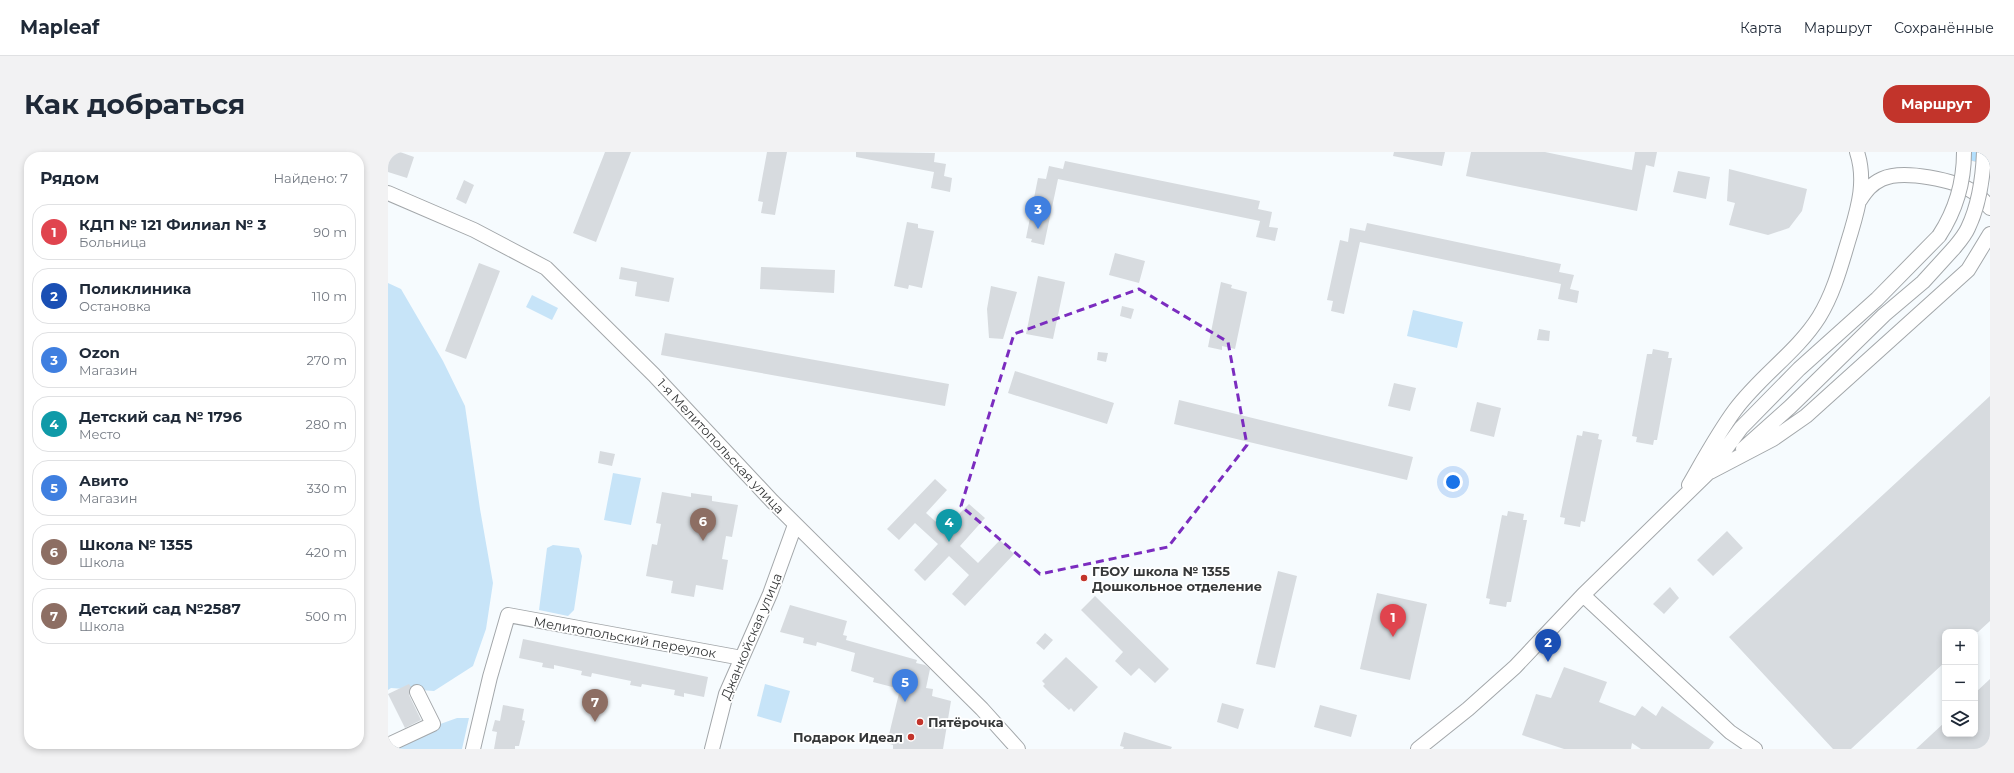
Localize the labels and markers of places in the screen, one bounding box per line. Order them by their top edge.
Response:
pin: 3 [1025,196,1051,229]
pin: 6 [690,508,716,541]
pin: 4 [936,509,962,542]
place label: ГБОУ школа № 1355 Дошкольное отделение [1092,563,1262,594]
marker: ГБОУ школа № 1355 Дошкольное отделение [1079,573,1089,583]
pin: 1 [1380,604,1406,637]
pin: 2 [1535,629,1561,662]
pin: 5 [892,669,918,702]
pin: 7 [582,689,608,722]
place label: Пятёрочка [928,714,1004,730]
marker: Пятёрочка [915,717,925,727]
place label: Подарок Идеал [793,729,903,745]
marker: Подарок Идеал [906,732,916,742]

